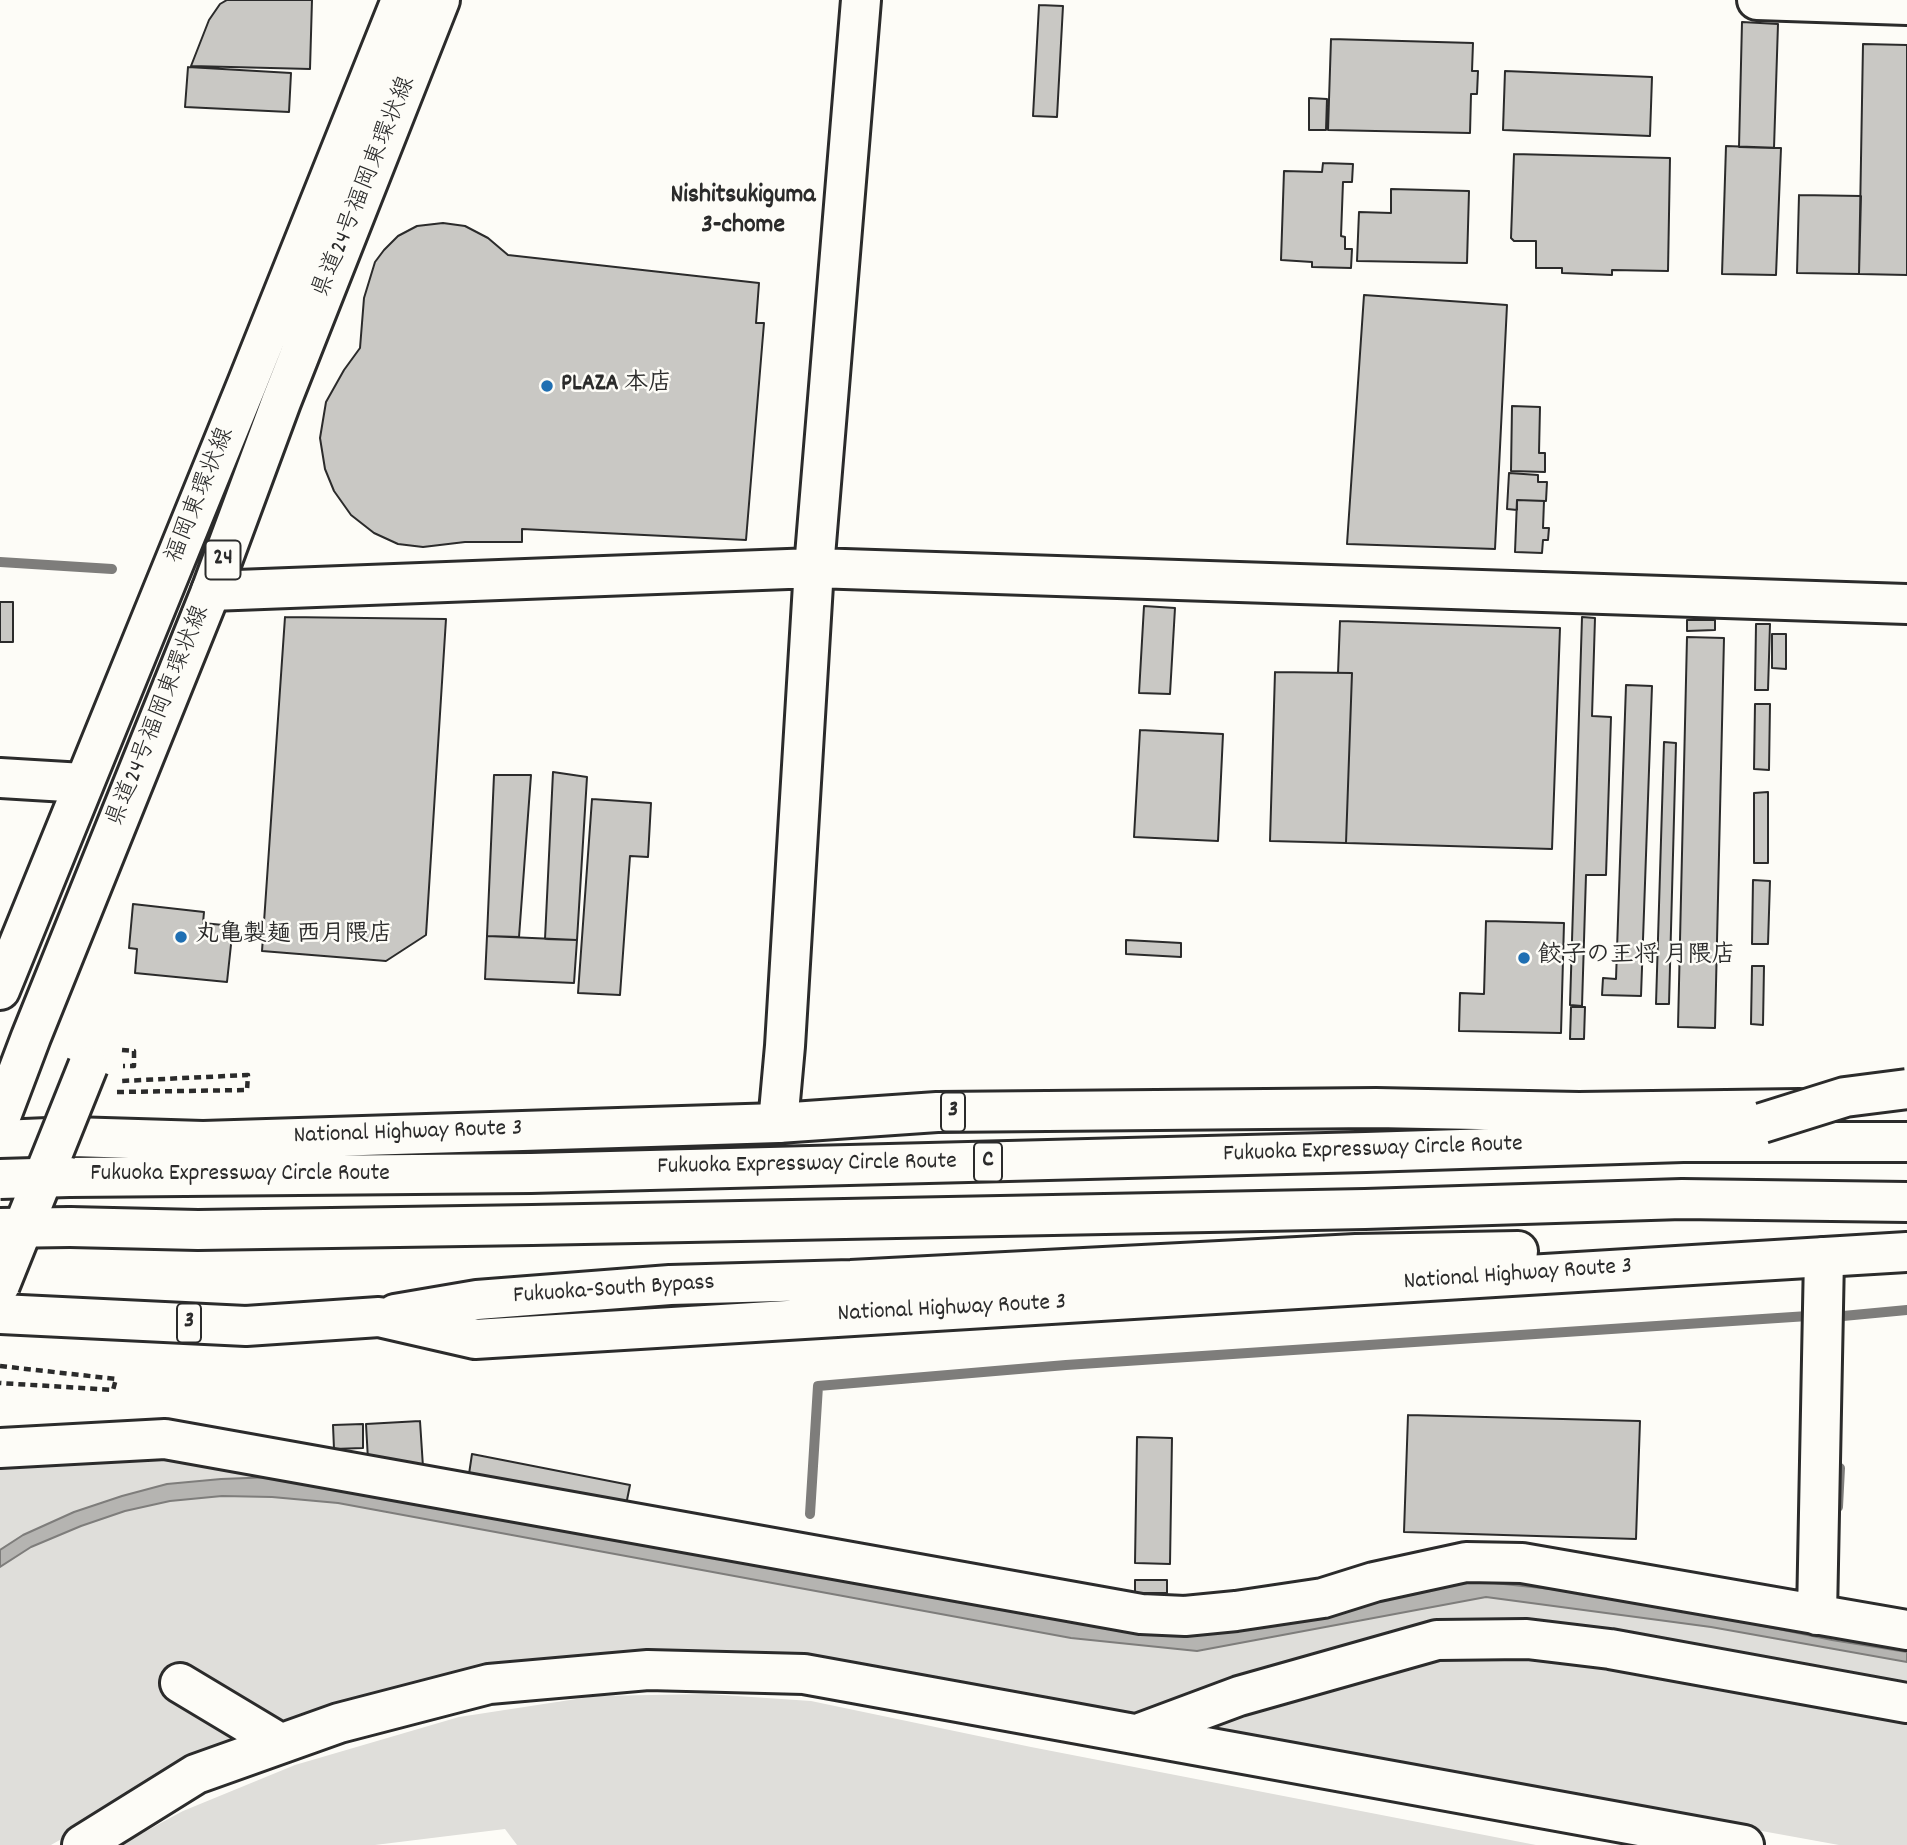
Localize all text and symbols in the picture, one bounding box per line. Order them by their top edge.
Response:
street label: 県道24号福岡東環状線 [308,73,424,303]
district label: Nishitsukiguma 3-chome [670,181,816,242]
place label: PLAZA 本店 [561,372,672,400]
marker: PLAZA 本店 [539,378,555,394]
street label: 福岡東環状線 [162,424,242,568]
road number: 24 [206,540,241,580]
street label: 県道24号福岡東環状線 [102,602,218,832]
place label: 丸亀製麺 西月隈店 [195,923,392,951]
marker: 丸亀製麺 西月隈店 [173,929,189,945]
place label: 餃子の王将 月隈店 [1538,944,1735,972]
marker: 餃子の王将 月隈店 [1516,950,1532,966]
road number: 3 [941,1092,965,1132]
street label: National Highway Route 3 [293,1116,523,1152]
street label: Fukuoka Expressway Circle Route [1223,1131,1523,1171]
road number: C [974,1142,1002,1182]
street label: Fukuoka Expressway Circle Route [657,1149,957,1183]
street label: Fukuoka Expressway Circle Route [90,1162,390,1190]
street label: National Highway Route 3 [1403,1254,1633,1298]
street label: Fukuoka-South Bypass [512,1270,716,1312]
street label: National Highway Route 3 [837,1290,1067,1330]
road number: 3 [177,1304,201,1342]

